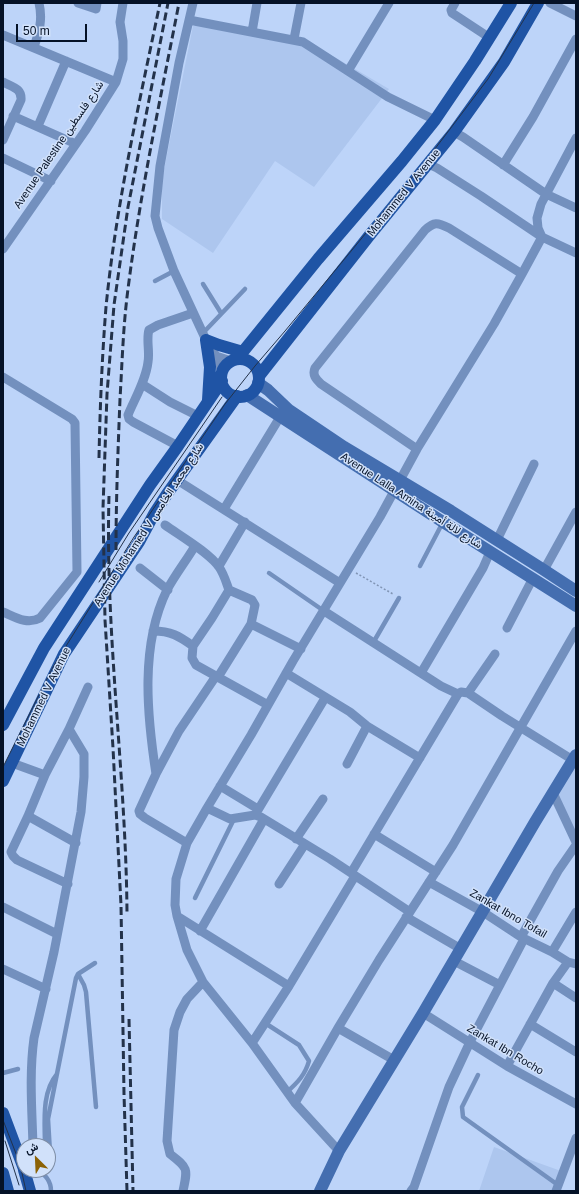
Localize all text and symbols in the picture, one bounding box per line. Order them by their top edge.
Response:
scale bar [18,16,89,42]
text: 50 m [23,24,50,38]
street label: Avenue Palestine شارع فلسطين [11,79,107,211]
street label: Mohammed V Avenue [365,147,443,239]
street label: Avenue Mohamed V شارع محمد الخامس [91,441,207,609]
street label: Avenue Lalla Amina شارع لالة أمينة [338,450,484,552]
street label: Mohammed V Avenue [14,645,74,749]
street label: Zankat Ibno Tofail [467,887,549,941]
street label: Zankat Ibn Rocho [464,1022,546,1078]
north arrow [16,1138,56,1178]
text: ش [23,1140,40,1156]

